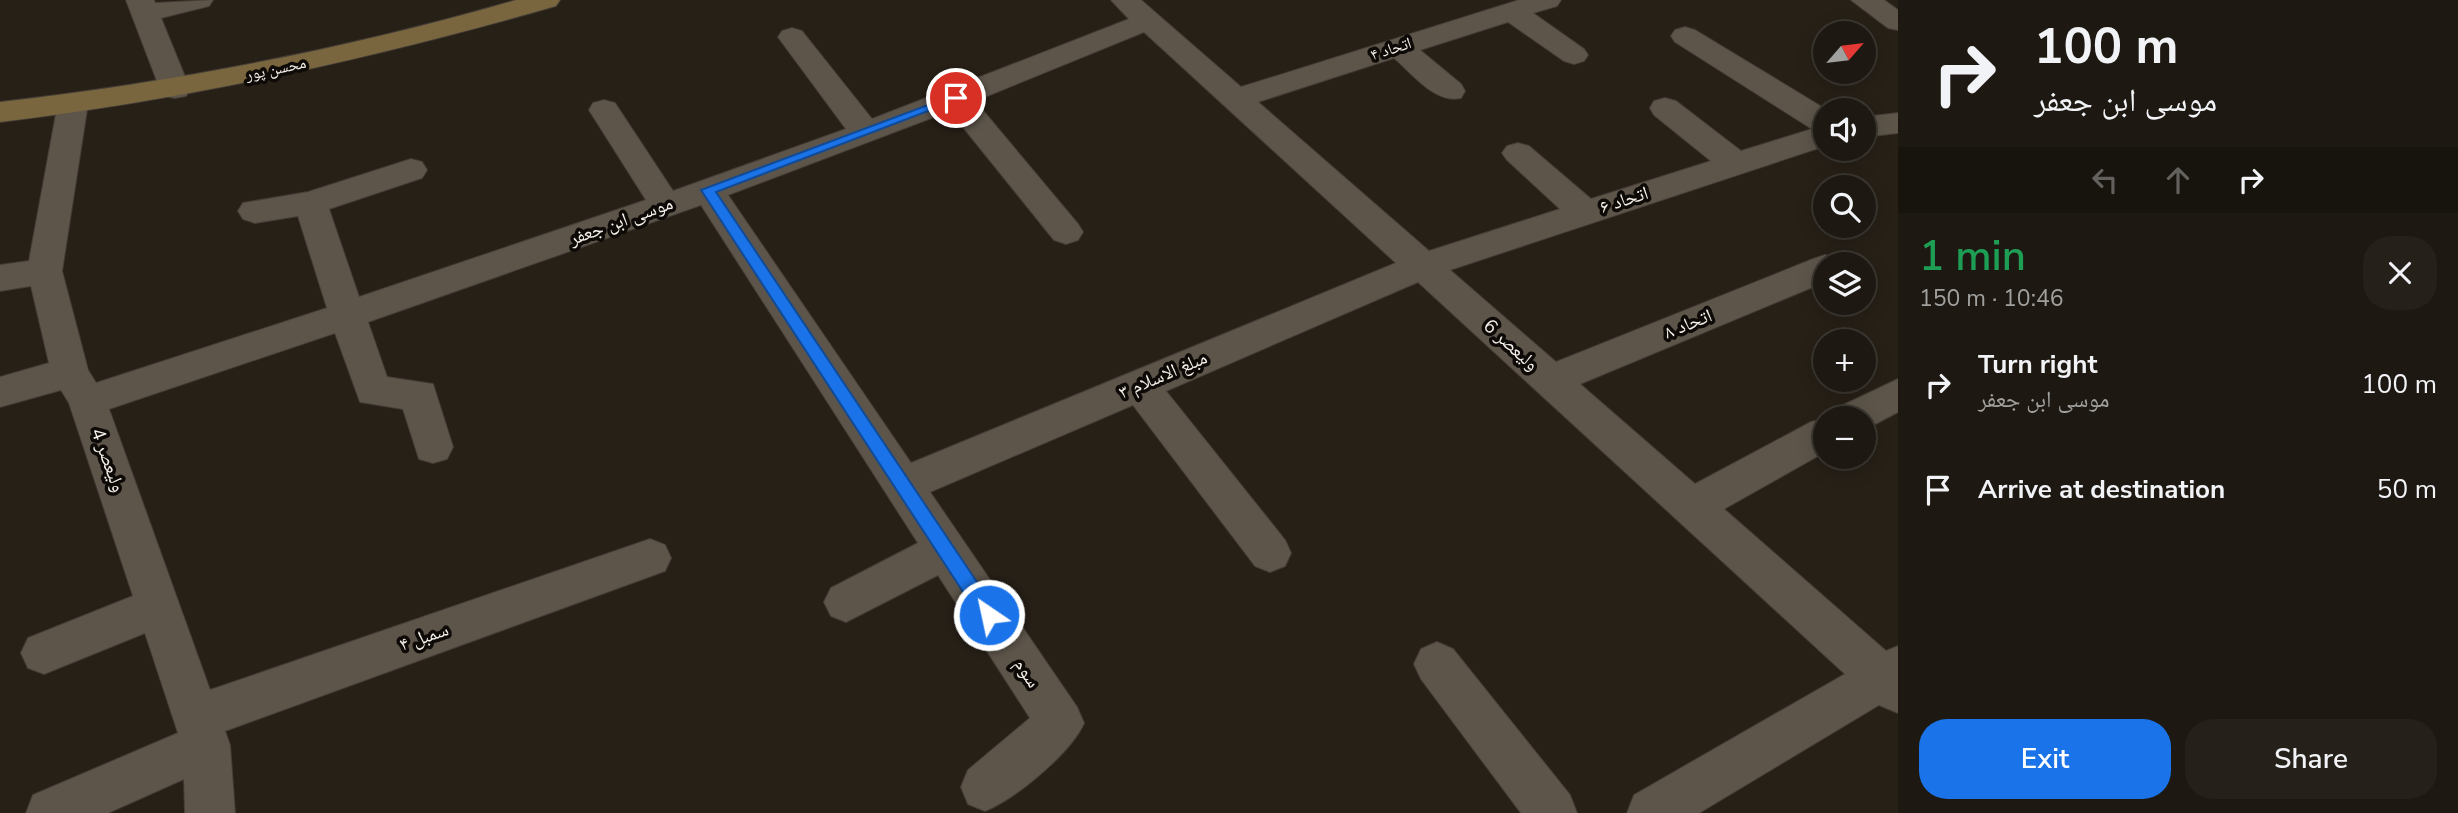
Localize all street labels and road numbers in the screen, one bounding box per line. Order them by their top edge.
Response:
street label: اتحاد ۴ [1368,32,1414,66]
street label: محسن پور [243,52,308,86]
street label: اتحاد ۶ [1596,180,1652,220]
street label: موسی ابن جعفر [565,190,677,252]
street label: اتحاد ۸ [1660,303,1716,345]
street label: ولیعصر 6 [1478,313,1544,377]
street label: مبلغ الاسلام ۳ [1115,345,1211,405]
street label: ولیعصر 4 [84,424,132,496]
street label: سمبل ۴ [396,616,452,658]
street label: سوم [1008,653,1046,693]

